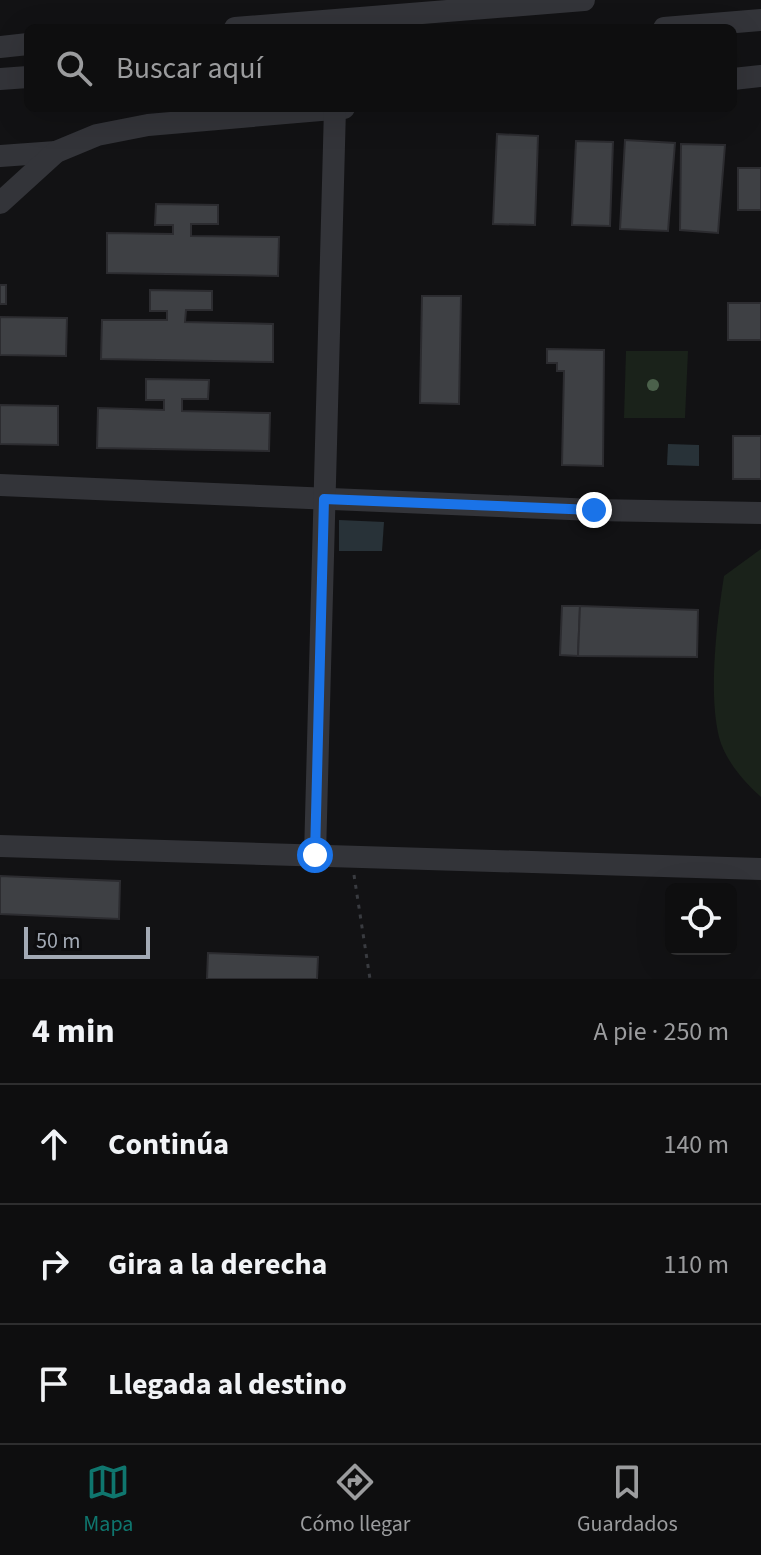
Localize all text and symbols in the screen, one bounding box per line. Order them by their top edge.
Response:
search box [24,24,737,112]
icon: search [52,46,96,90]
text: Buscar aquí [116,47,263,90]
route end [576,492,612,528]
route start [297,837,333,873]
map controls [665,883,737,955]
button: locate [665,883,737,955]
scale bar [24,923,150,959]
text: 50 m [36,925,81,957]
text: 4 min [32,1007,115,1056]
text: A pie · 250 m [594,1013,729,1050]
icon: ahead [32,1122,76,1166]
text: Continúa [108,1123,229,1166]
text: 140 m [663,1126,729,1163]
icon: right [32,1242,76,1286]
text: Gira a la derecha [108,1243,327,1286]
text: 110 m [663,1246,729,1283]
icon: arrive [32,1362,76,1406]
text: Llegada al destino [108,1363,347,1406]
tab: Mapa [83,1460,133,1540]
tab: Cómo llegar [300,1460,410,1540]
tab: Guardados [577,1460,678,1540]

